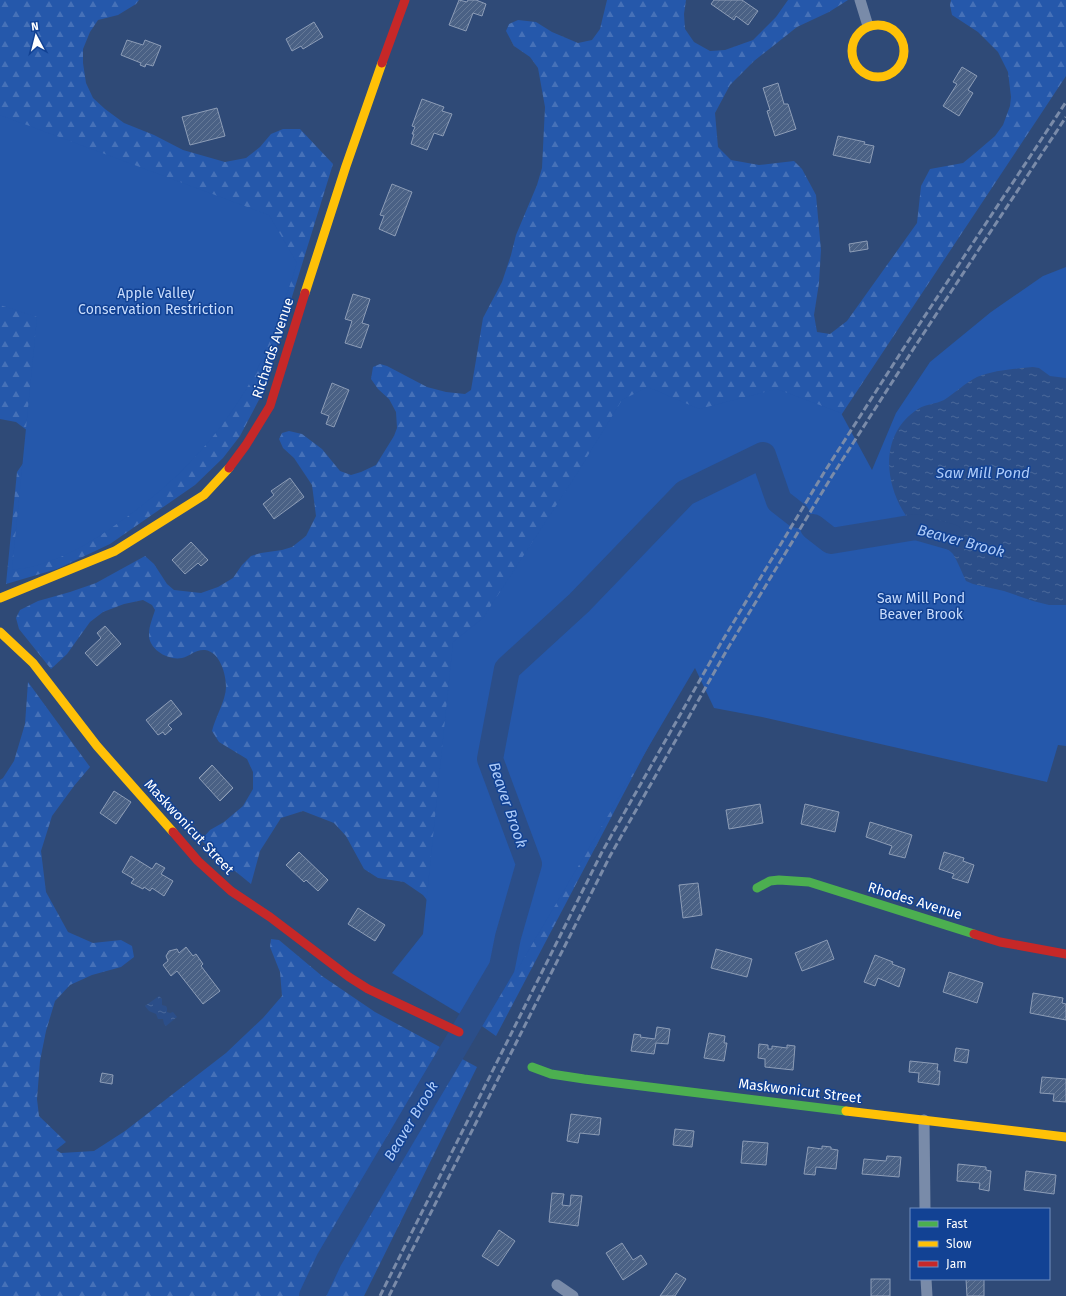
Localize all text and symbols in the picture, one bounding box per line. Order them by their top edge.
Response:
north arrow [16,16,56,56]
text: N [30,20,39,33]
park label: Apple Valley Conservation Restriction [78,285,234,318]
street label: Richards Avenue [249,295,297,401]
water label: Saw Mill Pond [935,464,1030,482]
water label: Beaver Brook [915,521,1007,561]
park label: Saw Mill Pond Beaver Brook [877,590,965,623]
water label: Beaver Brook [485,760,531,850]
street label: Maskwonicut Street [141,776,238,879]
street label: Rhodes Avenue [866,879,964,923]
street label: Maskwonicut Street [737,1075,863,1107]
water label: Beaver Brook [380,1078,442,1164]
legend [910,1208,1050,1280]
text: Fast [946,1217,968,1231]
text: Slow [946,1237,972,1251]
text: Jam [946,1257,966,1271]

